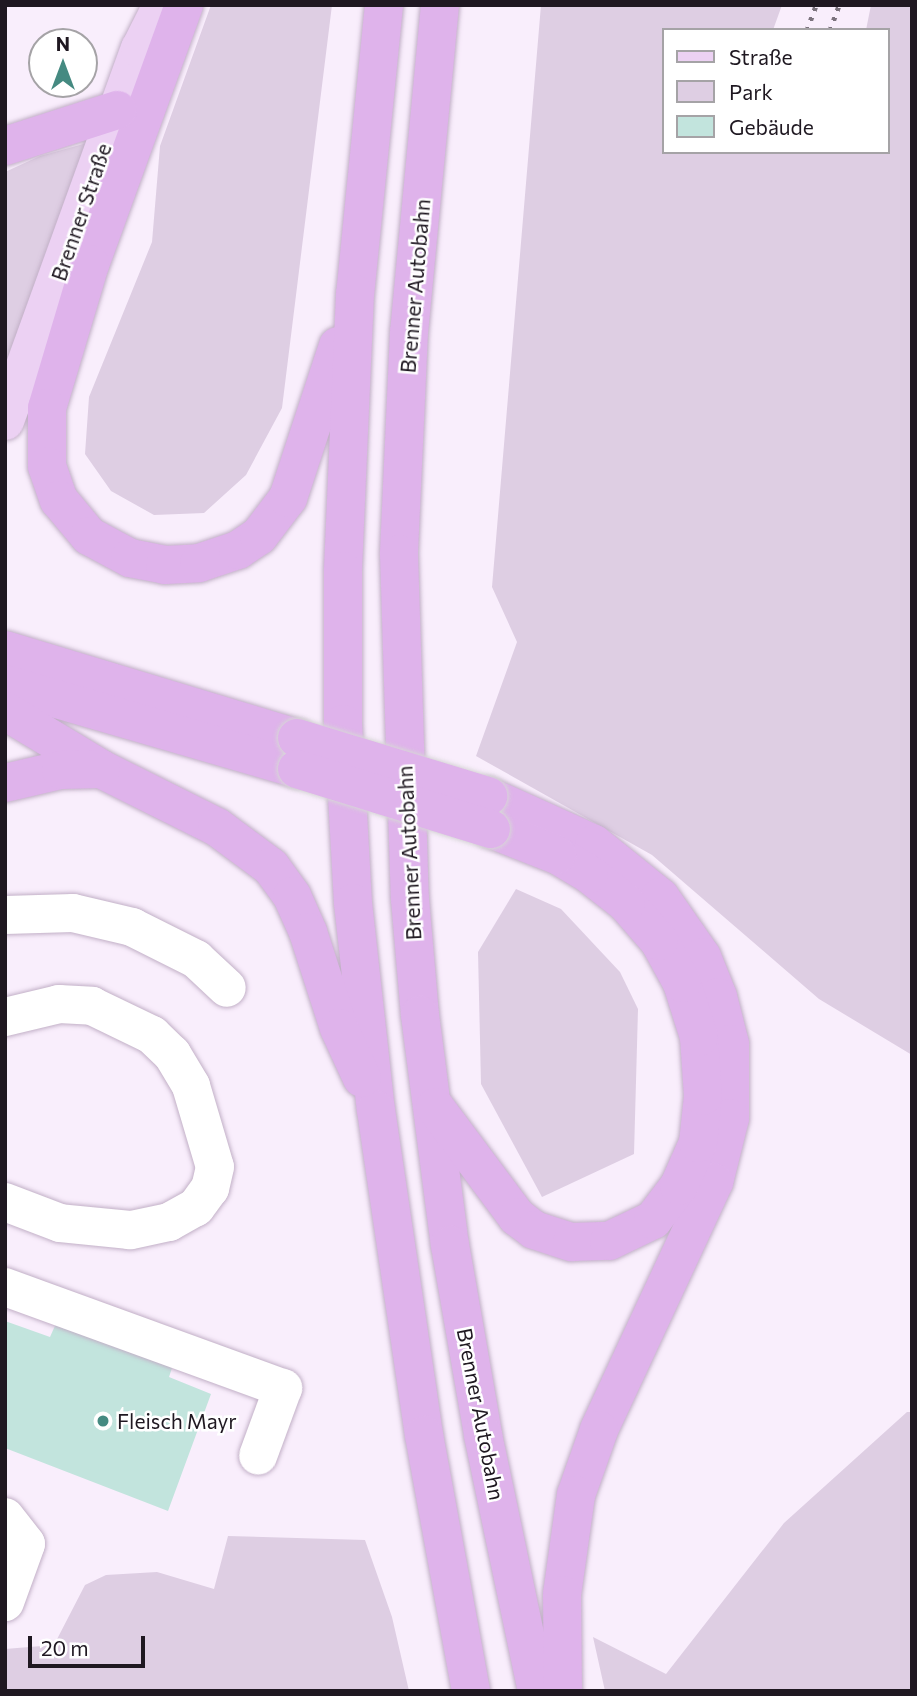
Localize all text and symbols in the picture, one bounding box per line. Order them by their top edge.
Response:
north arrow [28,28,98,98]
legend [662,28,889,154]
text: N [56,32,70,55]
text: Straße [729,44,793,69]
text: Park [729,79,773,104]
text: Gebäude [729,114,814,139]
street label: Brenner Straße [46,140,116,284]
street label: Brenner Autobahn [395,198,435,374]
street label: Brenner Autobahn [392,765,426,941]
street label: Brenner Autobahn [452,1326,510,1502]
place label: Fleisch Mayr [117,1408,237,1434]
marker: Fleisch Mayr [95,1413,111,1429]
scale bar [32,1622,149,1666]
text: 20 m [41,1635,89,1660]

